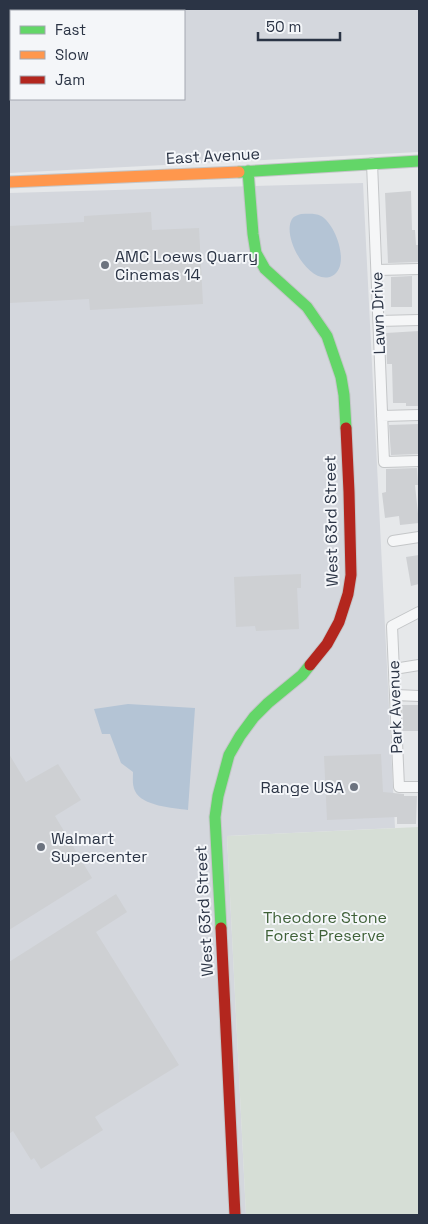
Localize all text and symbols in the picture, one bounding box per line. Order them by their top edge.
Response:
legend [10,10,185,100]
scale bar [258,10,340,42]
text: 50 m [266,17,301,36]
text: Fast [55,20,86,39]
text: Slow [55,45,89,64]
text: Jam [55,70,85,89]
street label: East Avenue [165,143,261,169]
place label: AMC Loews Quarry Cinemas 14 [115,246,258,285]
marker: AMC Loews Quarry Cinemas 14 [99,259,111,271]
street label: Lawn Drive [366,271,390,355]
street label: West 63rd Street [319,455,343,587]
street label: Park Avenue [383,660,407,754]
place label: Range USA [261,777,344,798]
marker: Range USA [348,781,360,793]
place label: Walmart Supercenter [51,828,147,867]
marker: Walmart Supercenter [35,841,47,853]
street label: West 63rd Street [190,845,218,977]
park label: Theodore Stone Forest Preserve [263,907,387,946]

